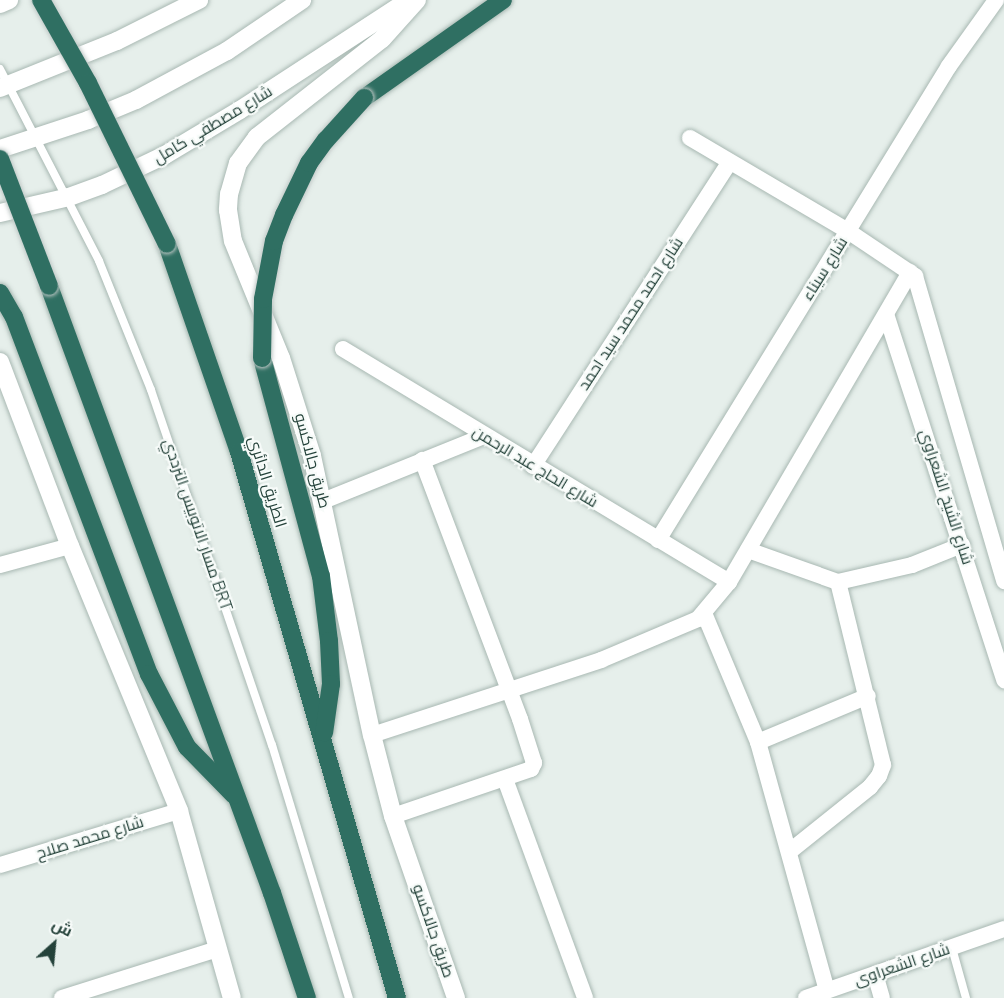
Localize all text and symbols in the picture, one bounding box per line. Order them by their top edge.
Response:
street label: شارع مصطفي كامل [150,82,276,168]
street label: شارع احمد محمد سيد احمد [574,234,688,394]
street label: شارع سيناء [798,234,852,304]
street label: طريق جالاكسو [290,411,334,511]
street label: شارع الحاج عبد الرحمن [469,422,601,512]
street label: شارع الشيخ الشعراوي [915,427,977,567]
street label: الطريق الدائري [244,434,290,530]
street label: مسار الاتوبيس الترددي BRT [158,436,236,614]
street label: شارع محمد صلاح [34,813,146,863]
street label: طريق جالاكسو [408,882,458,980]
north arrow [24,914,84,974]
text: ش [49,914,76,941]
street label: شارع الشعراوى [852,940,952,990]

